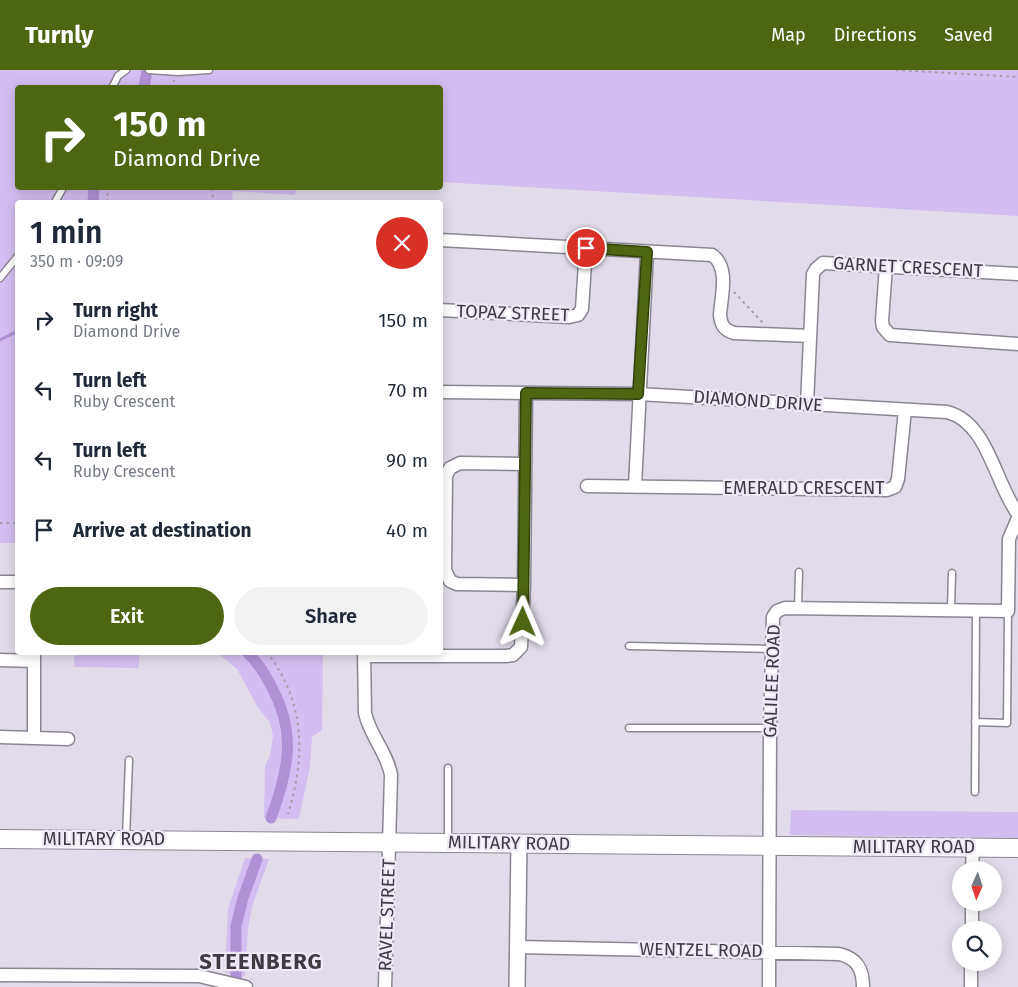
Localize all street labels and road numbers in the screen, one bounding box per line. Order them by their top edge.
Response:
street label: GARNET CRESCENT [832,252,984,282]
street label: TOPAZ STREET [456,300,571,326]
street label: DIAMOND DRIVE [693,386,823,416]
street label: EMERALD CRESCENT [723,477,885,499]
street label: GALILEE ROAD [759,624,785,738]
street label: MILITARY ROAD [43,828,165,850]
street label: MILITARY ROAD [448,831,570,855]
street label: MILITARY ROAD [853,836,975,858]
street label: RAVEL STREET [374,858,400,972]
street label: WENTZEL ROAD [639,938,763,962]

